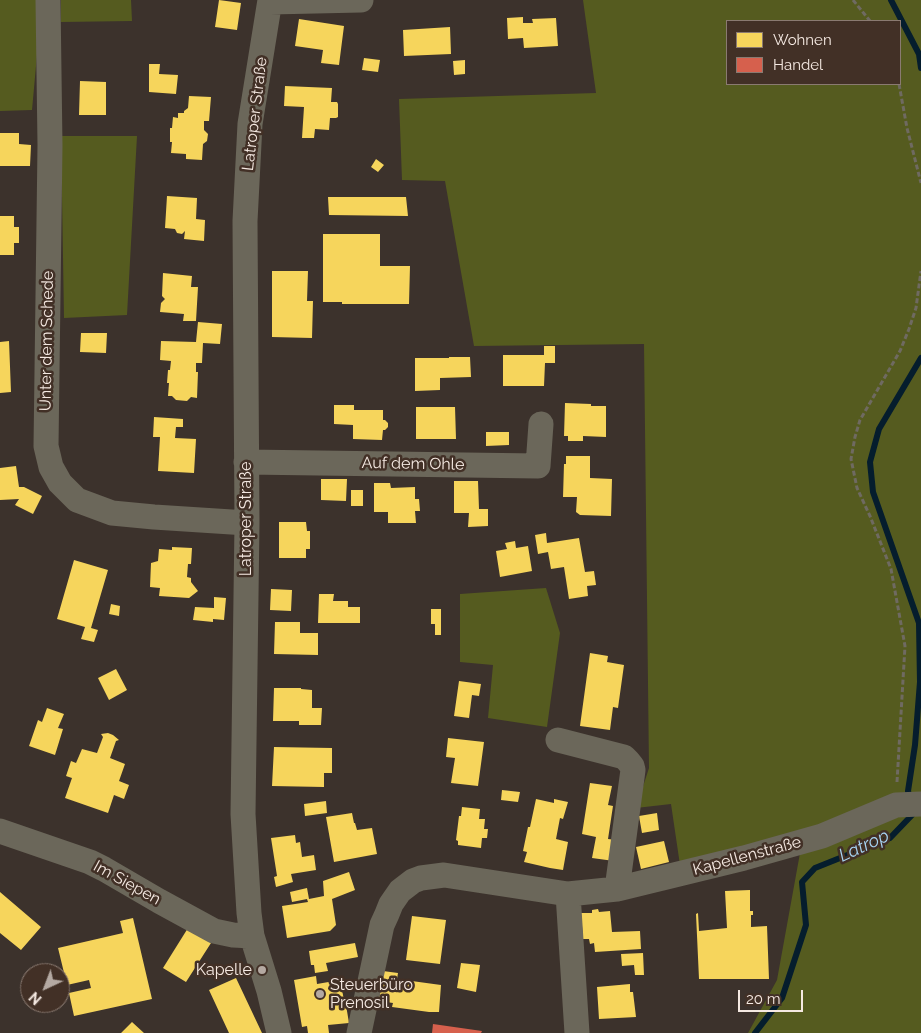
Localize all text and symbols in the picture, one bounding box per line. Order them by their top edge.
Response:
legend [726,20,901,85]
text: Wohnen [773,31,832,49]
street label: Latroper Straße [238,56,272,172]
text: Handel [773,56,823,74]
street label: Unter dem Schede [36,271,58,411]
street label: Auf dem Ohle [361,454,465,474]
street label: Latroper Straße [236,462,256,576]
water label: Latrop [835,825,893,867]
street label: Kapellenstraße [691,832,803,880]
street label: Im Siepen [90,857,164,909]
place label: Kapelle [196,960,252,980]
north arrow [20,963,70,1013]
marker: Kapelle [256,964,268,976]
place label: Steuerbüro Prenosil [330,975,413,1013]
scale bar [741,980,806,1012]
marker: Steuerbüro Prenosil [314,988,326,1000]
text: N [26,989,45,1008]
text: 20 m [746,990,781,1008]

